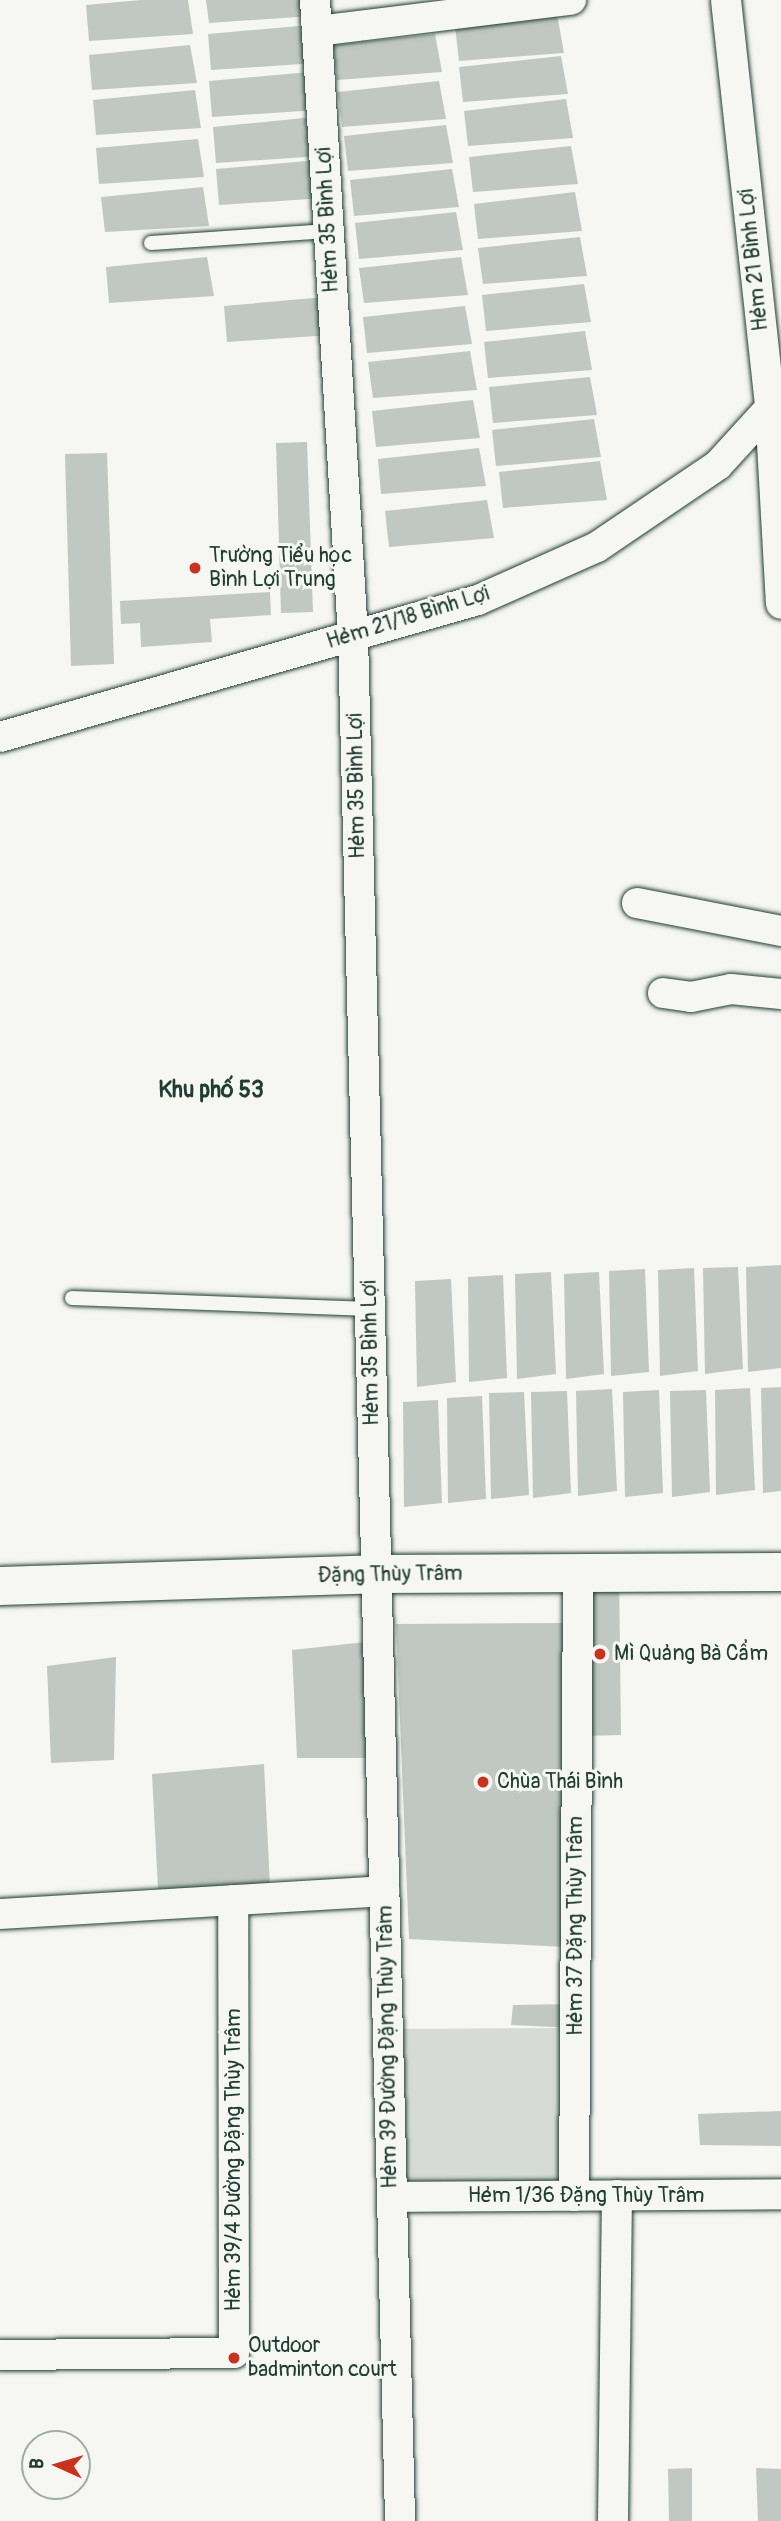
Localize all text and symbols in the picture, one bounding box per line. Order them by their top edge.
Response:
street label: Hẻm 35 Bình Lợi [312,147,344,293]
street label: Hẻm 21 Bình Lợi [734,188,774,332]
place label: Trường Tiểu học Bình Lợi Trung [209,543,352,593]
marker: Trường Tiểu học Bình Lợi Trung [187,560,203,576]
street label: Hẻm 21/18 Bình Lợi [324,581,492,655]
street label: Hẻm 35 Bình Lợi [343,713,371,859]
district label: Khu phố 53 [158,1076,264,1104]
street label: Hẻm 35 Bình Lợi [357,1280,385,1426]
street label: Đặng Thùy Trâm [317,1561,463,1589]
place label: Mì Quảng Bà Cẩm [614,1641,768,1667]
marker: Mì Quảng Bà Cẩm [592,1646,608,1662]
place label: Chùa Thái Bình [497,1769,623,1795]
marker: Chùa Thái Bình [475,1774,491,1790]
street label: Hẻm 37 Đặng Thùy Trâm [563,1816,589,2036]
street label: Hẻm 39 Đường Đặng Thùy Trâm [373,1905,403,2189]
street label: Hẻm 39/4 Đường Đặng Thùy Trâm [221,2008,247,2312]
street label: Hẻm 1/36 Đặng Thùy Trâm [468,2183,704,2209]
place label: Outdoor badminton court [248,2333,397,2383]
marker: Outdoor badminton court [226,2350,242,2366]
north arrow [21,2430,91,2500]
text: B [25,2457,49,2470]

